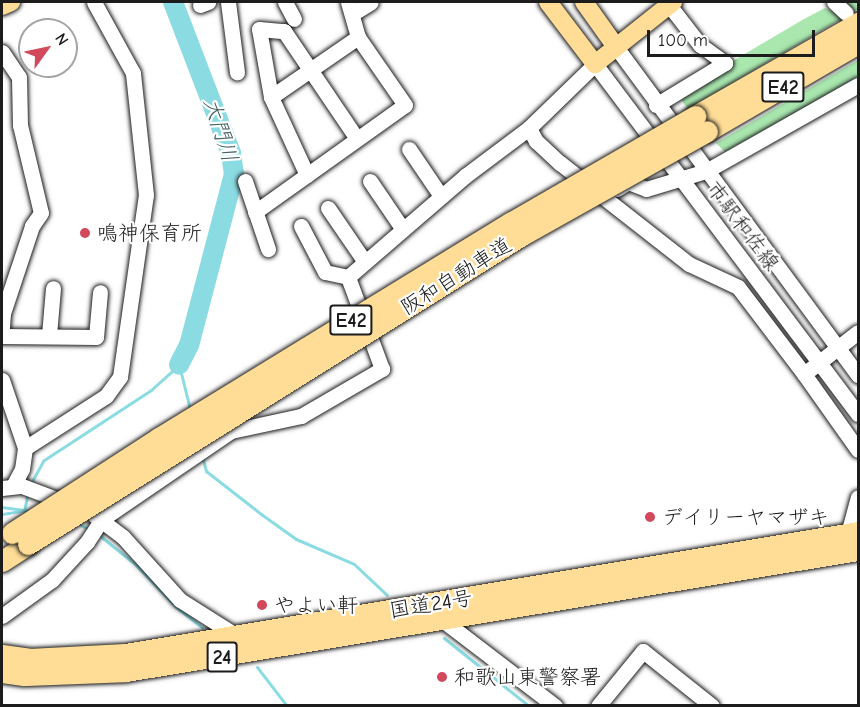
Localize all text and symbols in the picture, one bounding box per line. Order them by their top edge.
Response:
north arrow [18,18,78,78]
scale bar [650,18,818,56]
text: N [51,30,72,49]
text: 100 m [658,30,708,51]
road number: E42 [760,70,806,104]
water label: 大門川 [197,95,243,165]
street label: 市駅和佐線 [701,176,785,276]
place label: 鳴神保育所 [97,220,202,246]
marker: 鳴神保育所 [78,226,92,240]
street label: 阪和自動車道 [396,232,516,320]
road number: E42 [328,303,374,337]
place label: デイリーヤマザキ [662,504,830,530]
marker: デイリーヤマザキ [643,510,657,524]
street label: 国道24号 [388,585,474,623]
place label: やよい軒 [274,592,358,618]
marker: やよい軒 [255,598,269,612]
road number: 24 [206,640,238,674]
place label: 和歌山東警察署 [454,664,601,690]
marker: 和歌山東警察署 [435,670,449,684]

